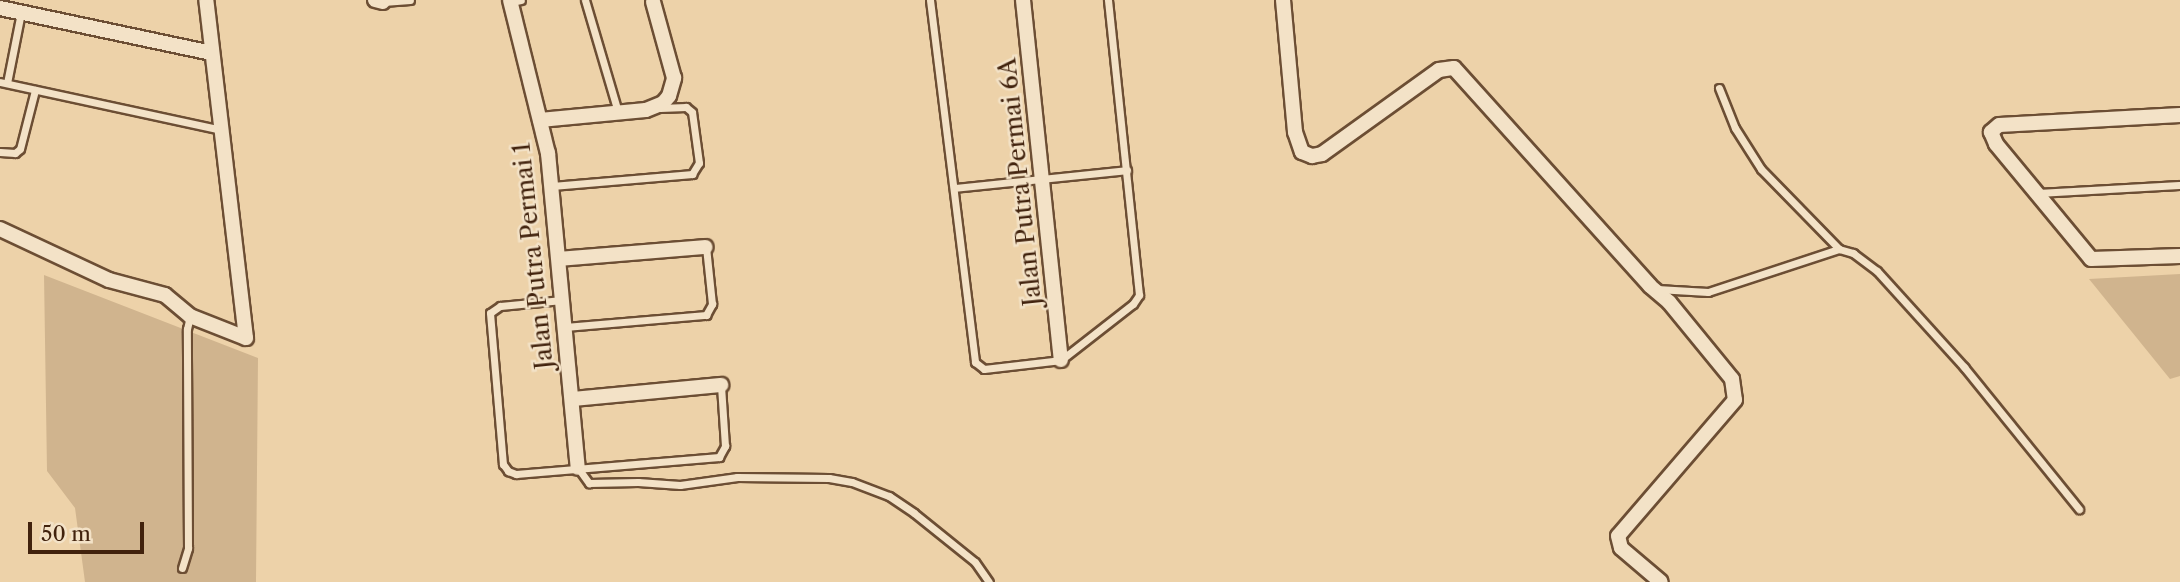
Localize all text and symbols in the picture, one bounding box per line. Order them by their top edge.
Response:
street label: Jalan Putra Permai 6A [993,56,1047,308]
street label: Jalan Putra Permai 1 [507,141,559,371]
scale bar [32,508,147,552]
text: 50 m [41,521,91,546]

